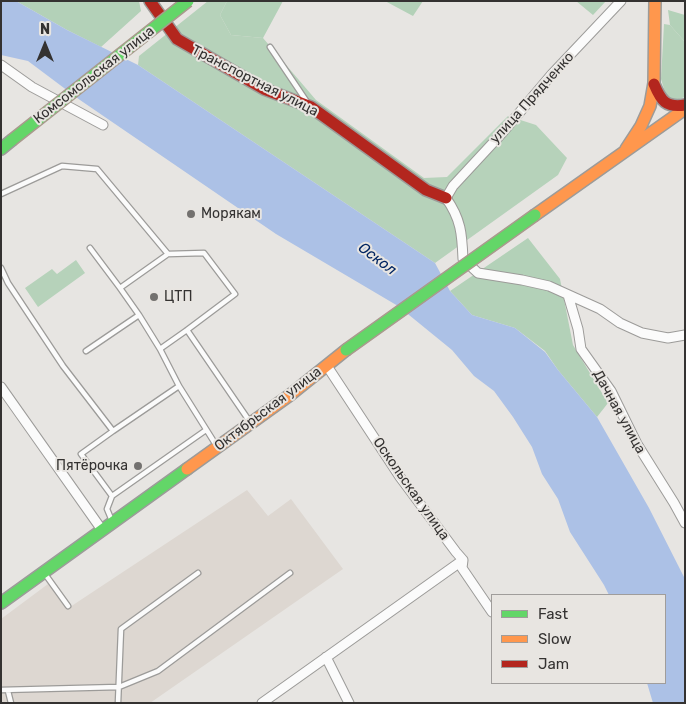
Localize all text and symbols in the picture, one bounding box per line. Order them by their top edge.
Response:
north arrow [20,20,70,70]
text: N [40,21,50,38]
street label: Комсомольская улица [30,23,158,127]
street label: Транспортная улица [189,42,321,120]
street label: улица Прядченко [487,49,577,147]
place label: Морякам [201,206,261,222]
marker: Морякам [185,208,197,220]
water label: Оскол [354,239,400,279]
place label: ЦТП [164,289,192,305]
marker: ЦТП [148,291,160,303]
street label: Октябрьская улица [211,363,325,455]
street label: Дачная улица [589,367,649,457]
street label: Оскольская улица [369,434,453,544]
place label: Пятёрочка [56,458,128,474]
marker: Пятёрочка [132,460,144,472]
legend [491,594,666,684]
text: Fast [538,605,568,623]
text: Slow [538,630,571,648]
text: Jam [538,655,569,673]

